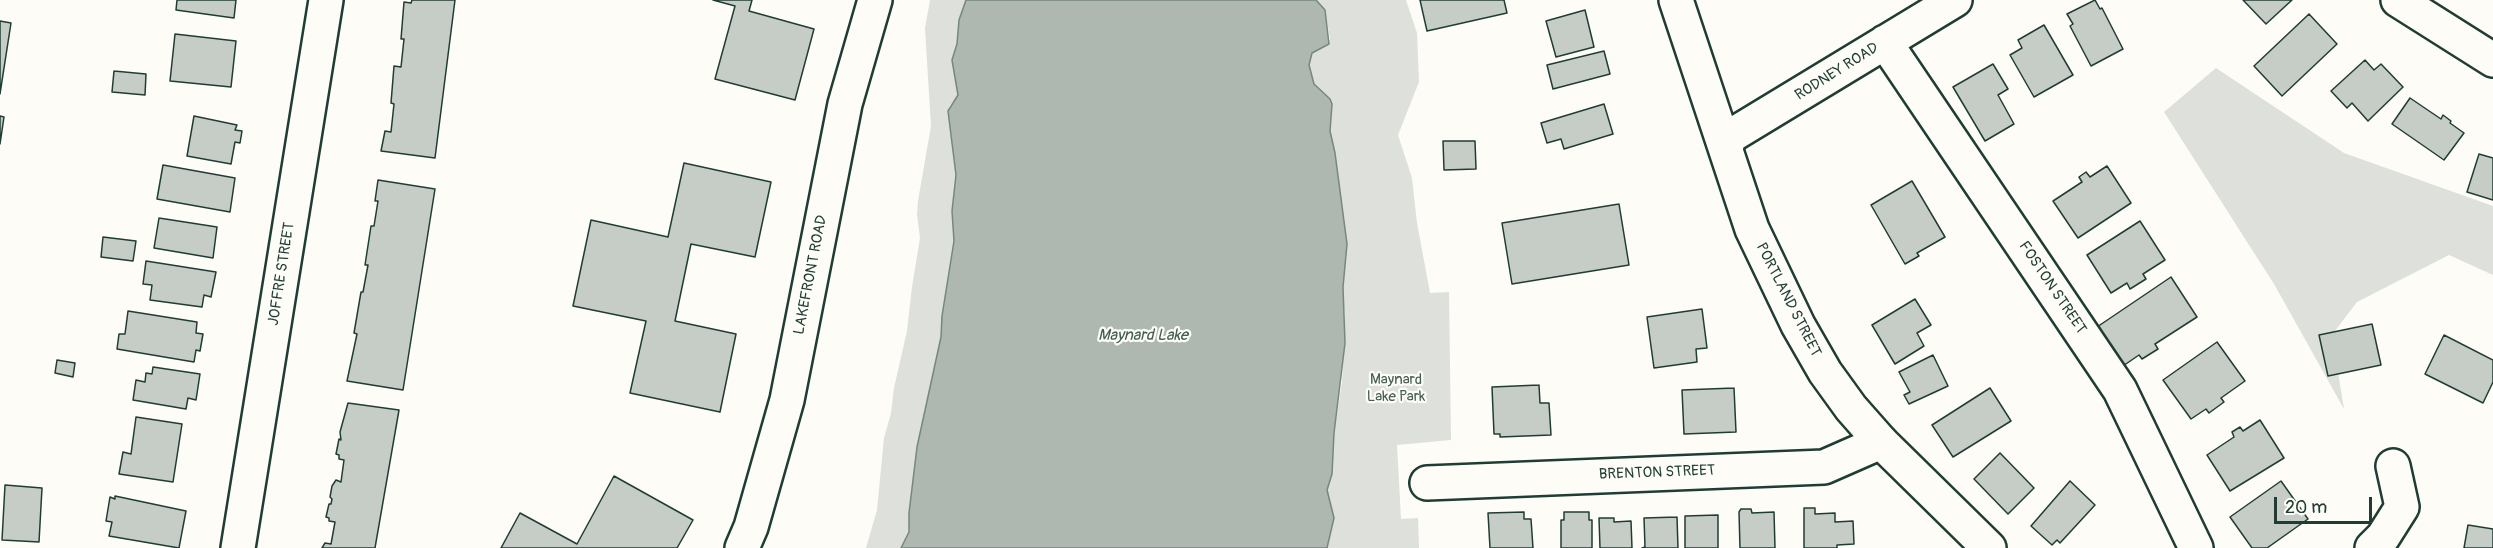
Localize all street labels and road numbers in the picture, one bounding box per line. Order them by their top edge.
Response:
street label: RODNEY ROAD [1792,39,1882,105]
street label: LAKEFRONT ROAD [791,214,831,336]
street label: JOFFRE STREET [265,221,299,327]
street label: FOSTON STREET [2014,238,2090,338]
street label: PORTLAND STREET [1751,240,1825,360]
street label: BRENTON STREET [1599,462,1715,484]

